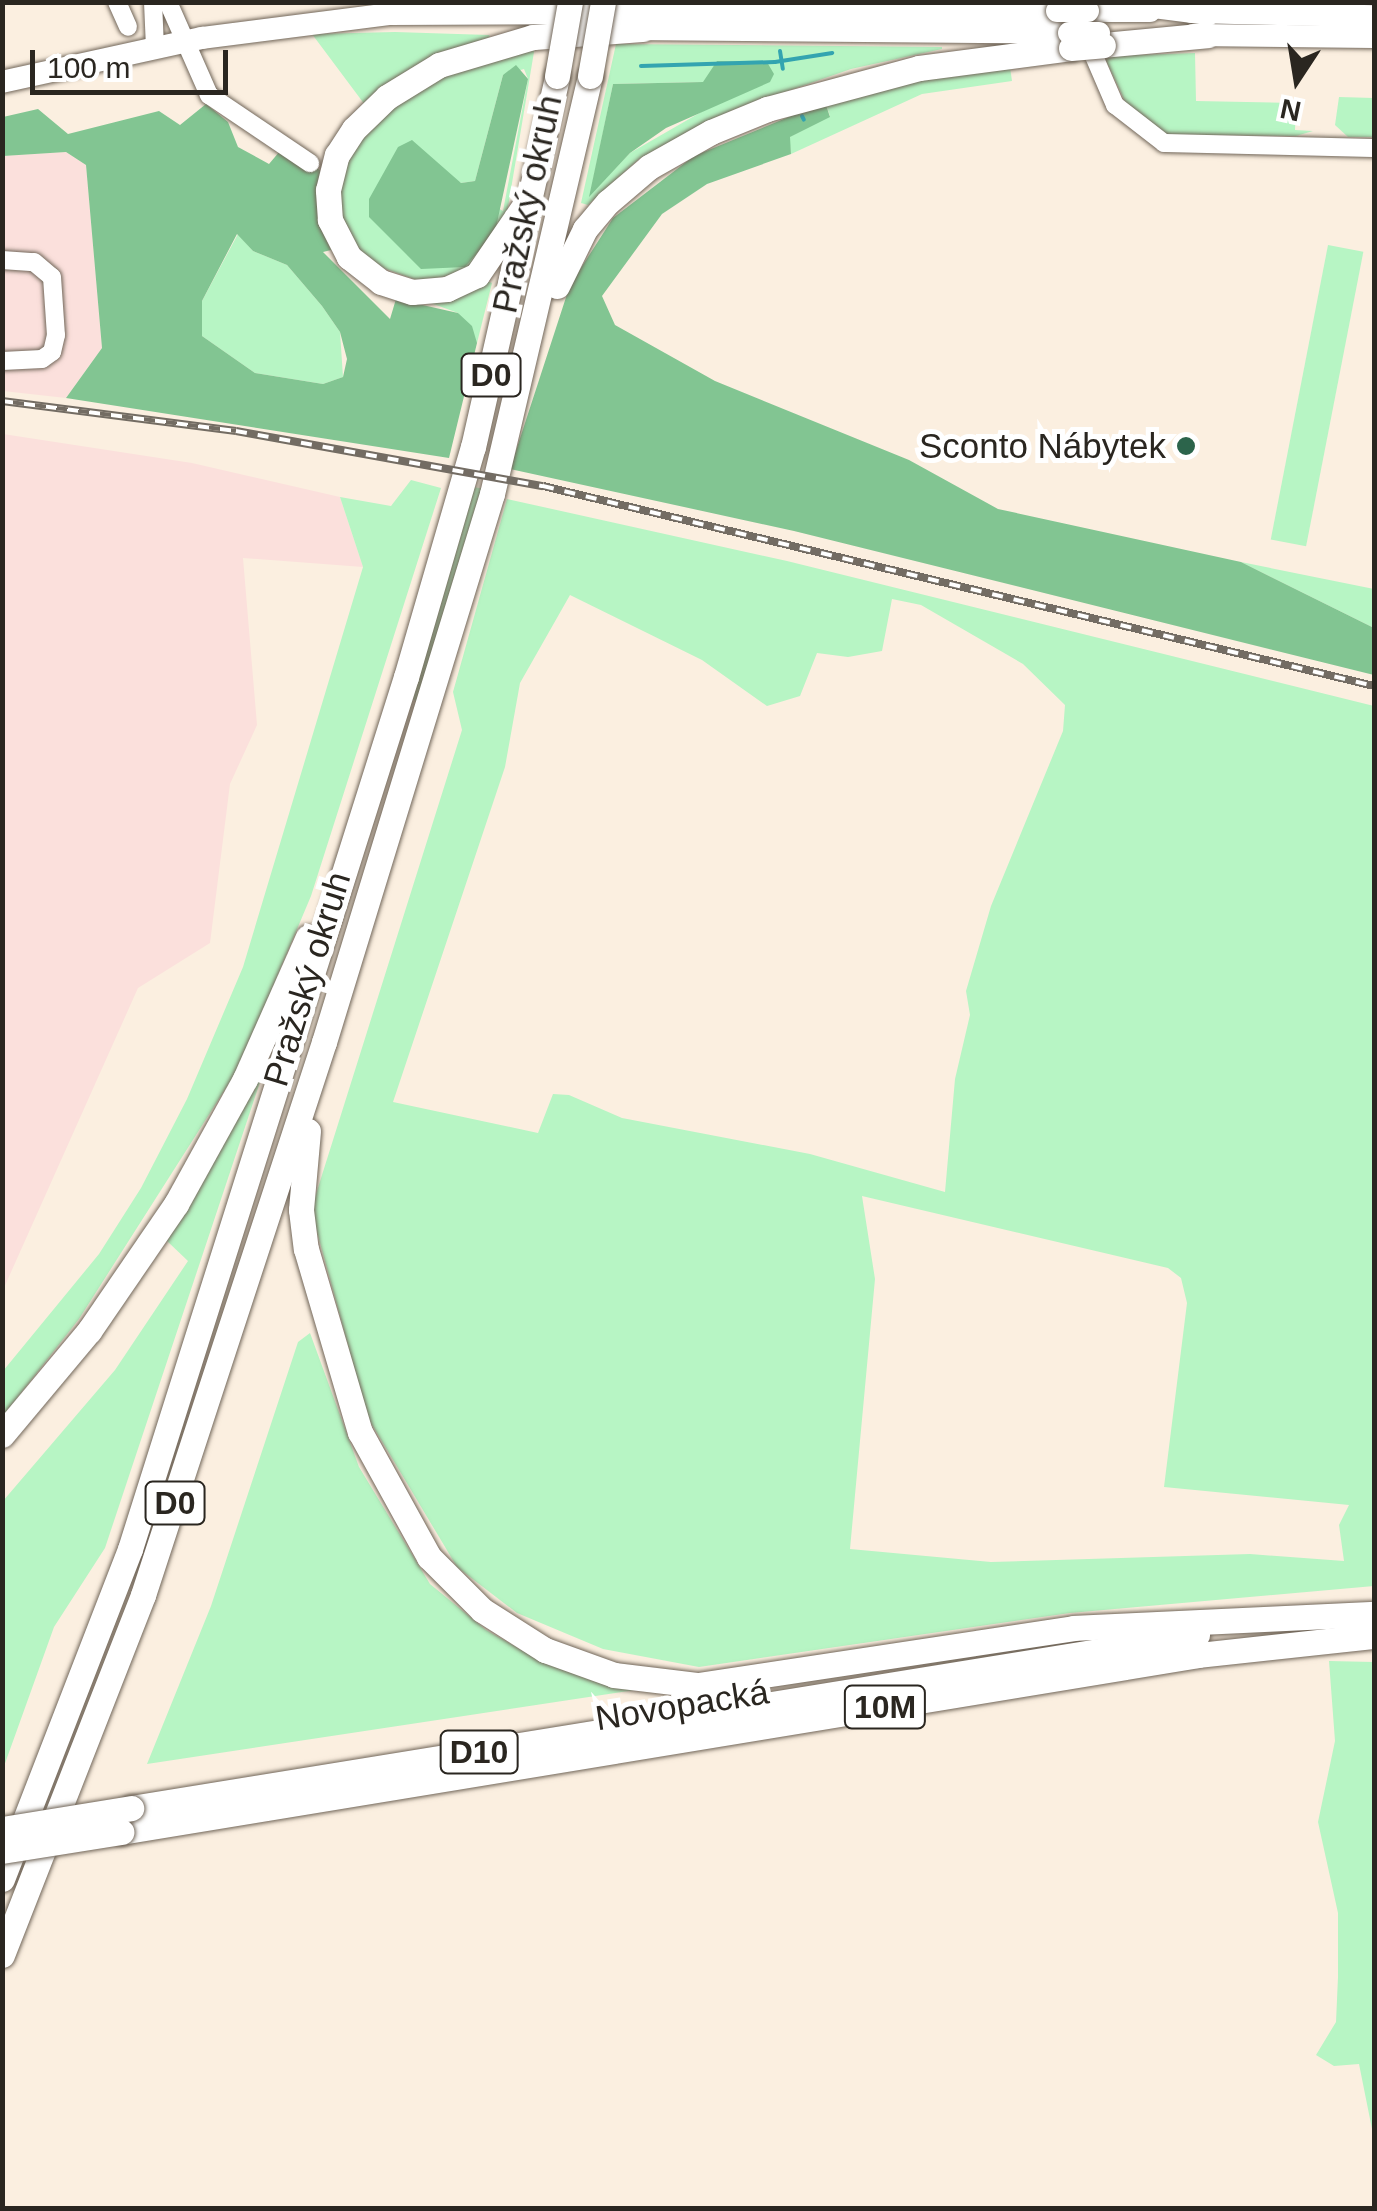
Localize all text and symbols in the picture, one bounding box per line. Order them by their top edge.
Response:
scale bar [35,30,232,92]
north arrow [1247,30,1347,130]
text: 100 m [47,51,130,84]
street label: Pražský okruh [483,91,571,317]
text: N [1278,93,1304,127]
road number: D0 [458,348,524,402]
place label: Sconto Nábytek [919,425,1166,467]
marker: Sconto Nábytek [1175,435,1197,457]
street label: Pražský okruh [255,867,359,1091]
road number: D0 [142,1476,208,1530]
street label: Novopacká [592,1671,772,1739]
road number: 10M [842,1680,928,1734]
road number: D10 [439,1725,519,1779]

